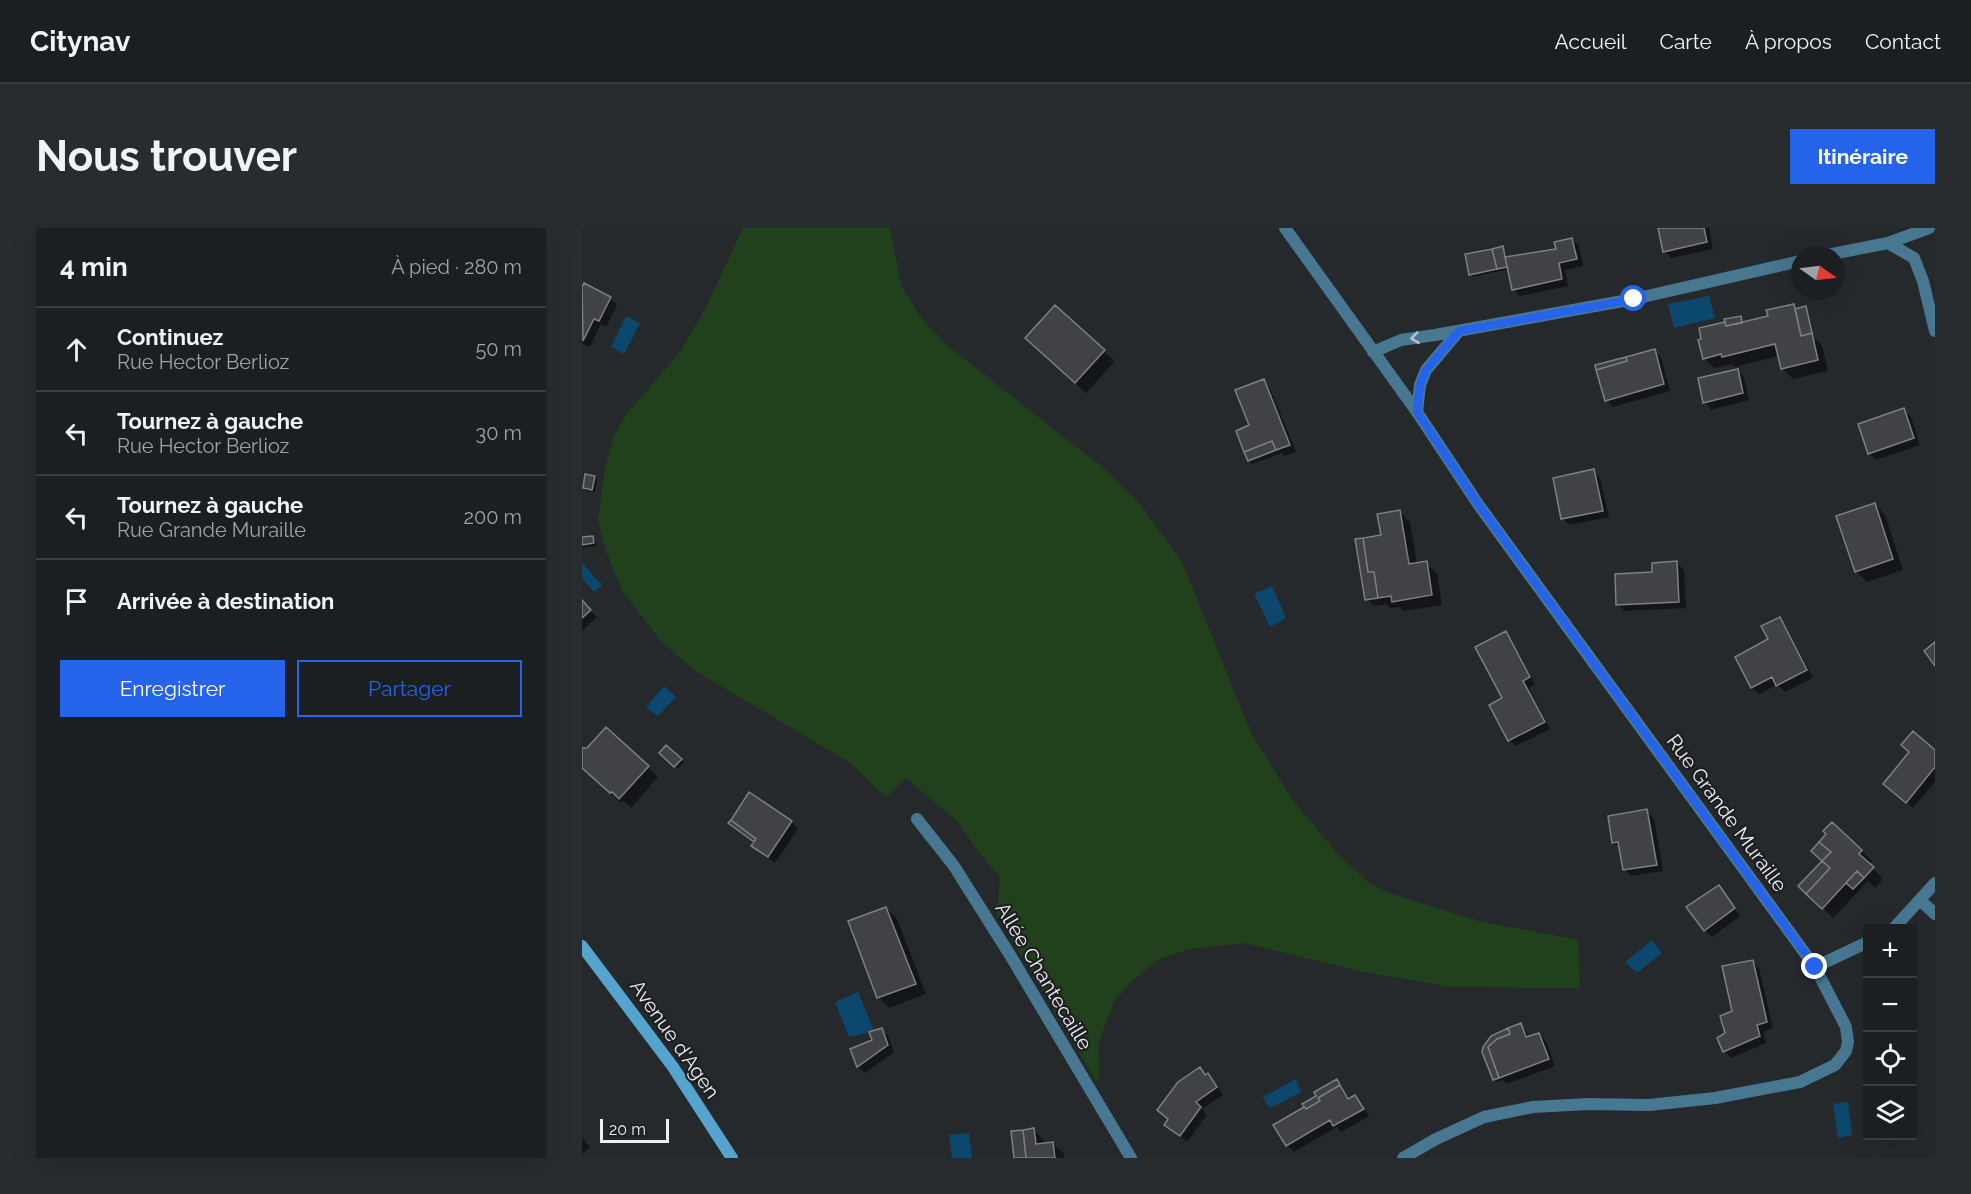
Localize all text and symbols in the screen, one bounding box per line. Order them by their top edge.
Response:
text: Citynav [30,25,130,58]
text: Accueil [1555,29,1627,54]
text: Carte [1660,29,1712,54]
text: À propos [1745,29,1832,54]
text: Contact [1865,29,1941,54]
button: Itinéraire [1790,129,1935,184]
text: Nous trouver [36,132,297,181]
north arrow [1791,246,1845,300]
text: 4 min [60,252,128,282]
text: À pied · 280 m [391,255,522,279]
route start [1620,285,1646,311]
text: Continuez [117,324,223,350]
one-way arrow [1410,331,1420,344]
icon: ahead [60,333,93,366]
text: 50 m [475,337,522,361]
text: Rue Hector Berlioz [117,350,289,374]
text: Tournez à gauche [117,408,303,434]
icon: left [60,417,93,450]
text: 30 m [476,421,522,445]
text: Rue Hector Berlioz [117,434,289,458]
text: Tournez à gauche [117,492,303,518]
icon: left [60,501,93,534]
text: 200 m [464,505,522,529]
text: Rue Grande Muraille [117,518,306,542]
icon: arrive [60,585,93,618]
text: Arrivée à destination [117,588,334,614]
button: Enregistrer [60,660,285,717]
button: Partager [297,660,522,717]
street label: Rue Grande Muraille [1662,729,1792,897]
street label: Allée Chantecaille [990,898,1098,1054]
map controls [1863,924,1917,1140]
button: + [1863,924,1917,978]
route end [1801,953,1827,979]
street label: Avenue d'Agen [625,975,725,1103]
button: − [1863,978,1917,1032]
button: locate [1863,1032,1917,1086]
button: layers [1863,1086,1917,1140]
scale bar [600,1116,669,1144]
text: 20 m [609,1120,646,1139]

